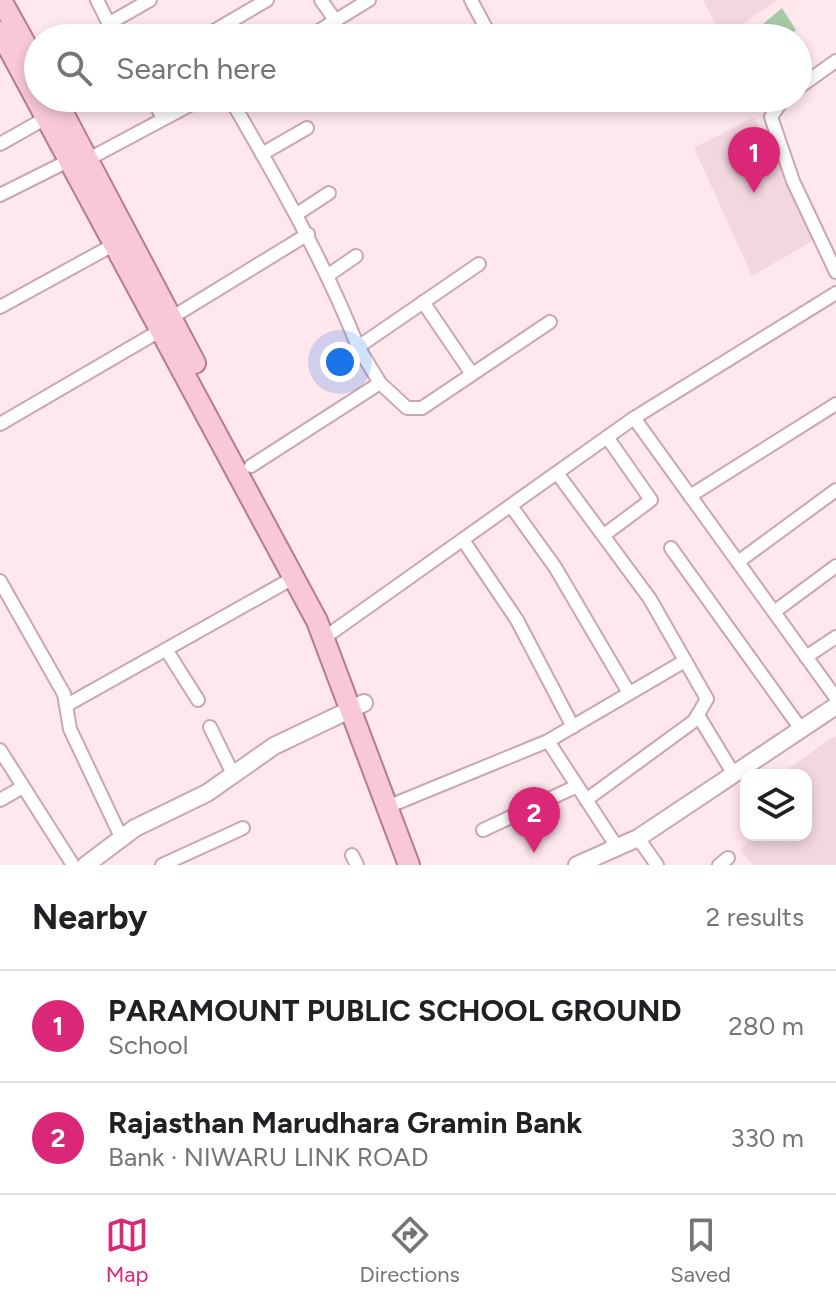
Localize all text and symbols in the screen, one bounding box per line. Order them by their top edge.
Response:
search box [24,24,812,112]
icon: search [52,46,96,90]
text: Search here [116,50,276,87]
pin: 1 [728,127,780,193]
your location [320,342,360,382]
map controls [740,769,812,841]
button: layers [740,769,812,841]
pin: 2 [508,787,560,853]
text: Nearby [32,897,147,938]
text: 2 results [706,901,804,933]
text: PARAMOUNT PUBLIC SCHOOL GROUND [108,992,681,1029]
text: 1 [53,1010,63,1042]
text: 280 m [728,1010,804,1042]
text: School [108,1029,188,1061]
text: Rajasthan Marudhara Gramin Bank [108,1104,582,1141]
text: 2 [50,1122,66,1154]
text: 330 m [730,1122,804,1154]
text: Bank · NIWARU LINK ROAD [108,1141,429,1173]
tab: Map [105,1213,149,1288]
tab: Directions [360,1213,460,1288]
tab: Saved [670,1213,731,1288]

